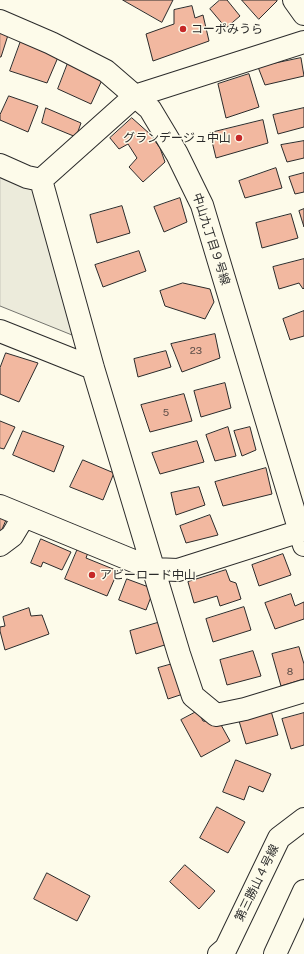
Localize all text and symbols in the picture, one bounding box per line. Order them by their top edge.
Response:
place label: コーポみうら [191,22,263,36]
marker: コーポみうら [178,24,188,34]
place label: グランデージュ中山 [123,131,231,145]
marker: グランデージュ中山 [234,133,244,143]
street label: 中山九丁目９号線 [189,191,233,287]
house number: 23 [190,345,202,357]
house number: 5 [163,407,169,419]
place label: アビーロード中山 [100,568,196,582]
marker: アビーロード中山 [87,570,97,580]
house number: 8 [287,666,293,678]
street label: 第三勝山４号線 [232,842,282,924]

